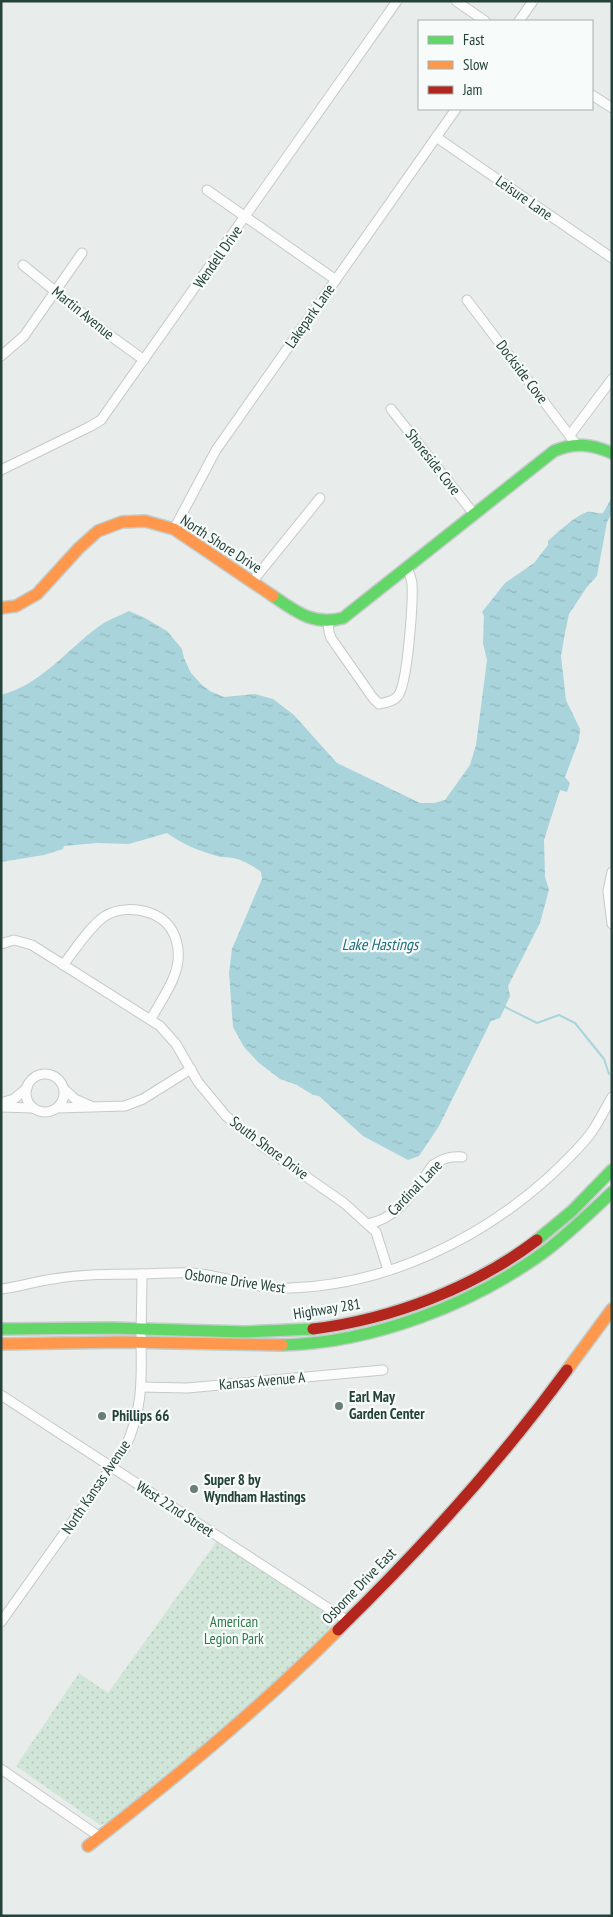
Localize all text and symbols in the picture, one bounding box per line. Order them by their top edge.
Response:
legend [418,20,593,110]
text: Fast [463,30,484,49]
text: Slow [463,55,488,74]
text: Jam [462,80,482,99]
street label: Leisure Lane [492,171,556,224]
street label: Wendell Drive [189,222,246,292]
street label: Lakepark Lane [281,280,339,351]
street label: Martin Avenue [48,282,118,344]
street label: Dockside Cove [492,336,552,407]
street label: Shoreside Cove [402,425,465,499]
street label: North Shore Drive [177,510,266,577]
water label: Lake Hastings [342,934,420,954]
street label: South Shore Drive [226,1112,312,1183]
street label: Cardinal Lane [383,1156,446,1220]
street label: Osborne Drive West [183,1264,287,1297]
street label: Highway 281 [292,1294,362,1323]
street label: Kansas Avenue A [218,1367,307,1394]
place label: Earl May Garden Center [349,1387,425,1423]
marker: Earl May Garden Center [333,1400,345,1412]
place label: Phillips 66 [112,1406,169,1425]
marker: Phillips 66 [96,1410,108,1422]
street label: North Kansas Avenue [57,1436,134,1537]
place label: Super 8 by Wyndham Hastings [203,1470,306,1506]
street label: West 22nd Street [133,1476,218,1541]
marker: Super 8 by Wyndham Hastings [188,1483,200,1495]
street label: Osborne Drive East [318,1544,400,1628]
park label: American Legion Park [204,1612,264,1648]

